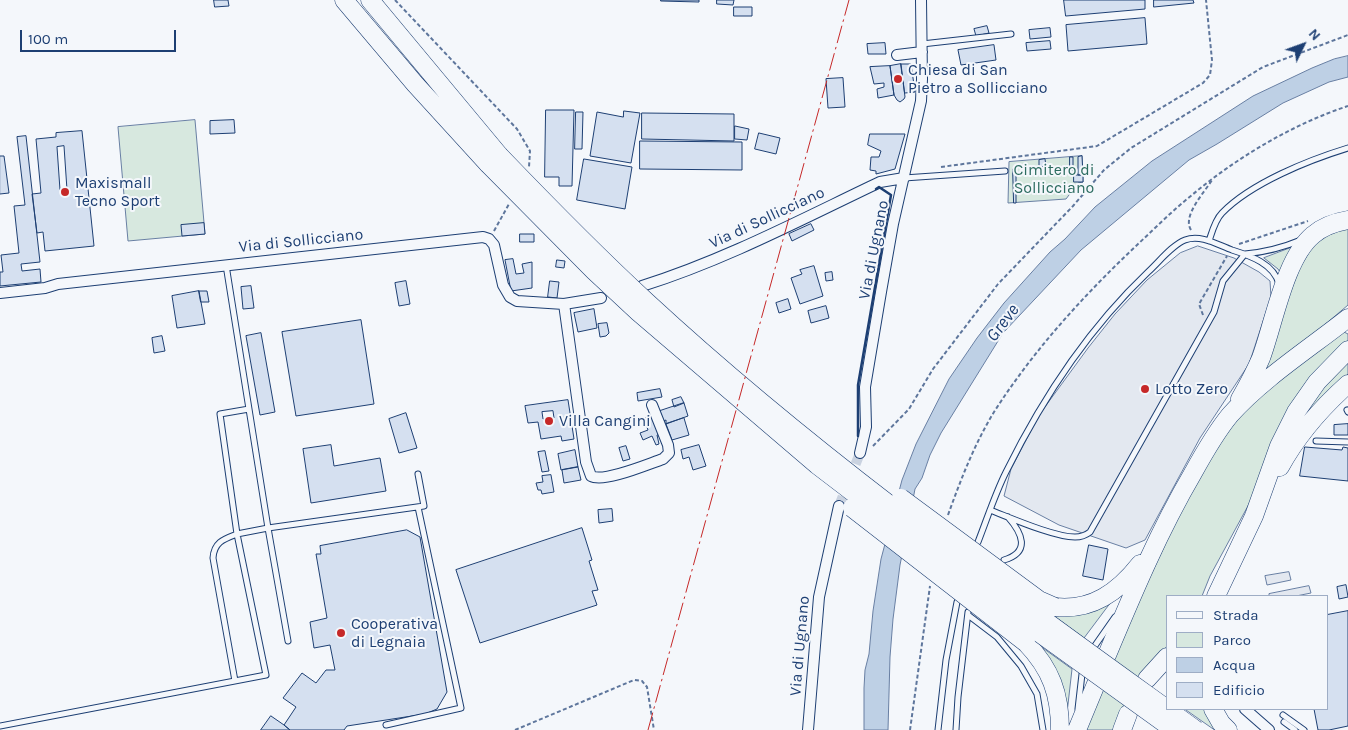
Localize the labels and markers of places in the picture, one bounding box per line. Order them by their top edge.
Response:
place label: Chiesa di San Pietro a Sollicciano [908,60,1047,98]
marker: Chiesa di San Pietro a Sollicciano [892,73,904,85]
place label: Maxismall Tecno Sport [75,173,160,211]
marker: Maxismall Tecno Sport [59,186,71,198]
place label: Lotto Zero [1155,379,1228,399]
marker: Lotto Zero [1139,383,1151,395]
place label: Villa Cangini [559,411,651,431]
marker: Villa Cangini [543,415,555,427]
place label: Cooperativa di Legnaia [351,614,438,652]
marker: Cooperativa di Legnaia [335,627,347,639]

